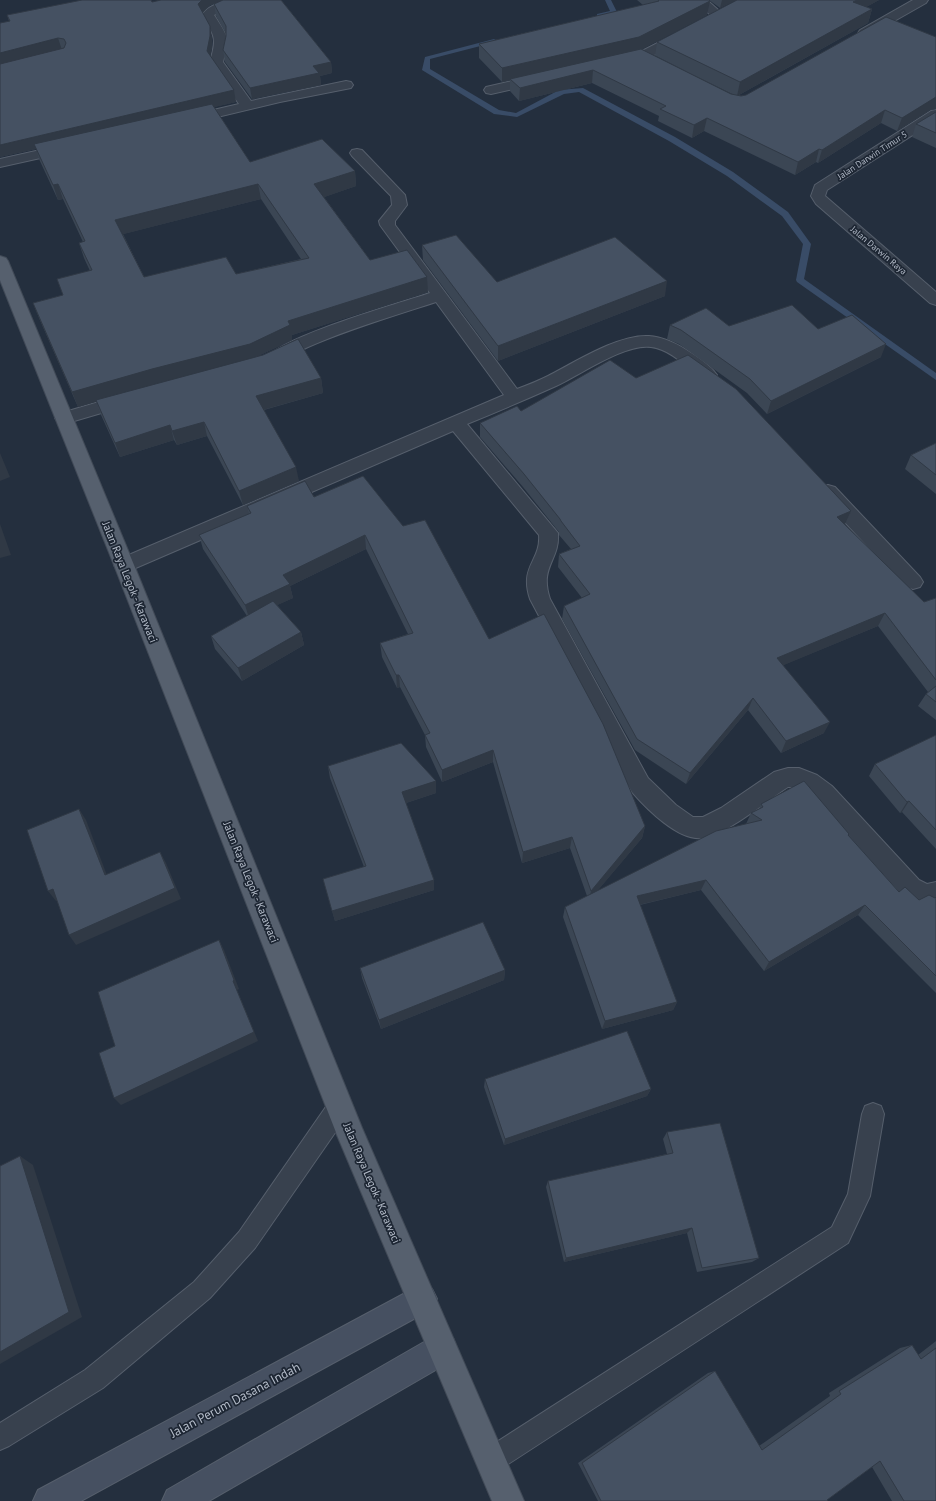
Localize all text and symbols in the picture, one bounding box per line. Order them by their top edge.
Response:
street label: Jalan Darwin Timur 5 [834,128,909,182]
street label: Jalan Darwin Raya [848,223,909,277]
street label: Jalan Raya Legok - Karawaci [99,518,161,645]
street label: Jalan Raya Legok - Karawaci [220,818,282,945]
street label: Jalan Raya Legok - Karawaci [340,1120,404,1245]
street label: Jalan Perum Dasana Indah [166,1358,303,1442]

